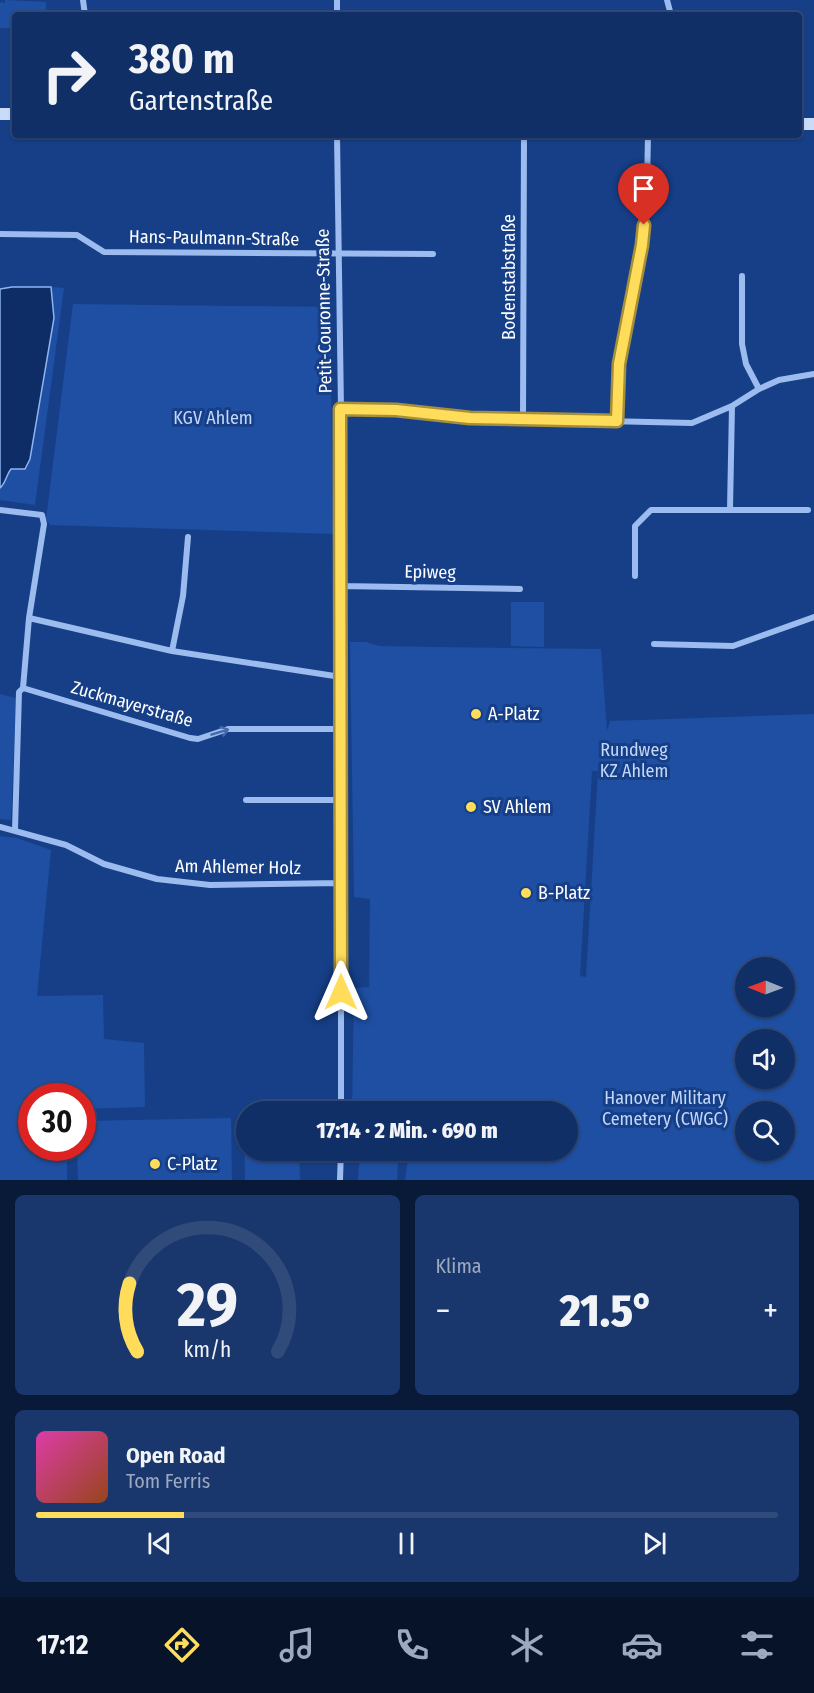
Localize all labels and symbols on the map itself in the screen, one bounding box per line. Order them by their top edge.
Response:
pin [618,163,669,225]
street label: Bodenstabstraße [498,214,520,340]
street label: Hans-Paulmann-Straße [129,226,299,250]
street label: Petit-Couronne-Straße [312,228,336,393]
park label: KGV Ahlem [173,407,253,429]
street label: Epiweg [404,561,456,583]
street label: Zuckmayerstraße [69,676,195,732]
place label: A-Platz [488,703,540,725]
marker: A-Platz [469,707,483,721]
one-way arrow [210,726,229,737]
park label: Rundweg KZ Ahlem [600,739,668,782]
place label: SV Ahlem [483,796,551,818]
marker: SV Ahlem [464,800,478,814]
street label: Am Ahlemer Holz [175,855,301,879]
place label: B-Platz [538,882,590,904]
marker: B-Platz [519,886,533,900]
north arrow [735,957,795,1017]
position arrow [309,960,373,1024]
speed limit sign: 30 [18,1083,96,1161]
park label: Hanover Military Cemetery (CWGC) [602,1087,728,1130]
place label: C-Platz [167,1153,217,1175]
marker: C-Platz [148,1157,162,1171]

